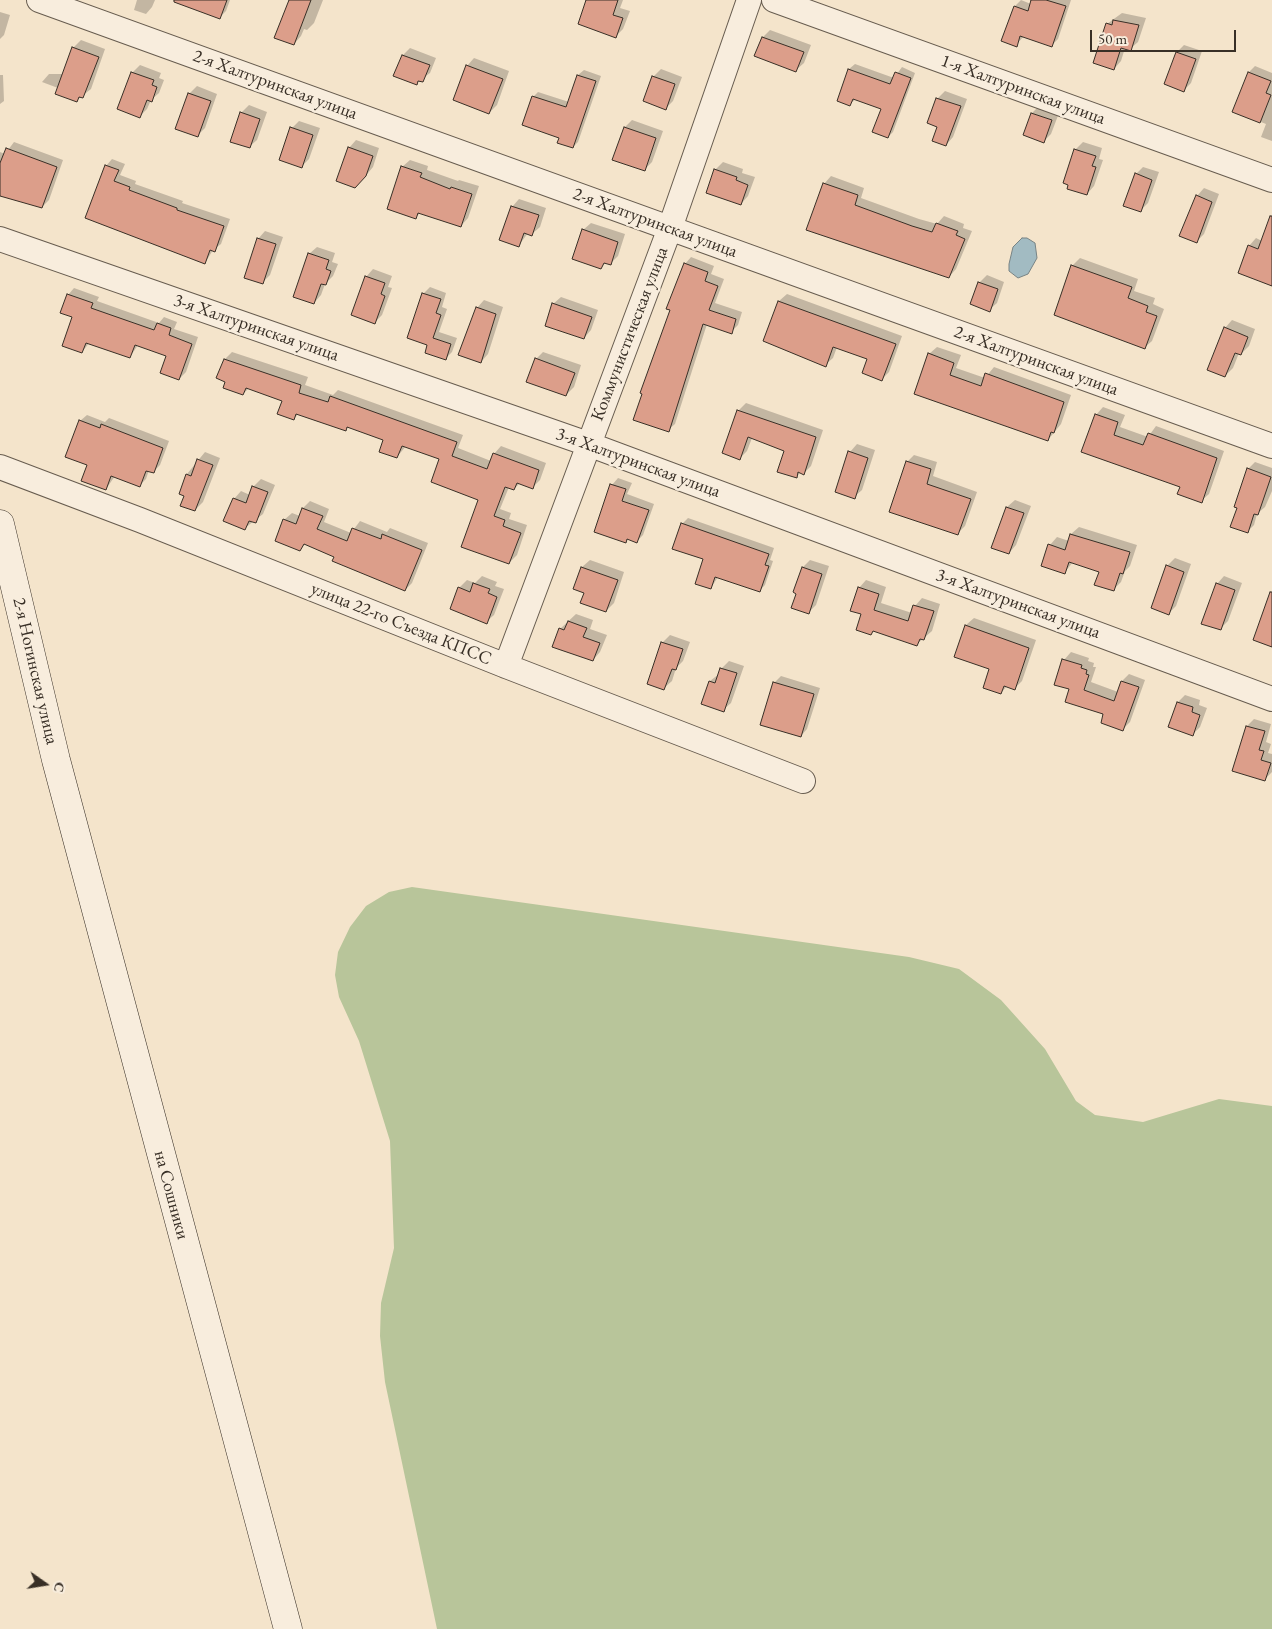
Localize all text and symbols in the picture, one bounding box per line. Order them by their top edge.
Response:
scale bar [1092,20,1238,52]
text: 50 m [1098,29,1127,48]
street label: 2-я Халтуринская улица [190,45,360,125]
street label: 1-я Халтуринская улица [938,50,1108,130]
street label: 2-я Халтуринская улица [570,183,740,263]
street label: Коммунистическая улица [587,244,673,424]
street label: 3-я Халтуринская улица [170,290,342,366]
street label: 2-я Халтуринская улица [951,321,1121,401]
street label: 3-я Халтуринская улица [553,423,723,503]
street label: 3-я Халтуринская улица [933,564,1103,644]
street label: улица 22-го Съезда КПСС [307,578,495,670]
street label: 2-я Ногинская улица [8,595,62,747]
street label: на Сошники [149,1148,193,1242]
north arrow [20,1559,70,1609]
text: С [50,1581,70,1594]

